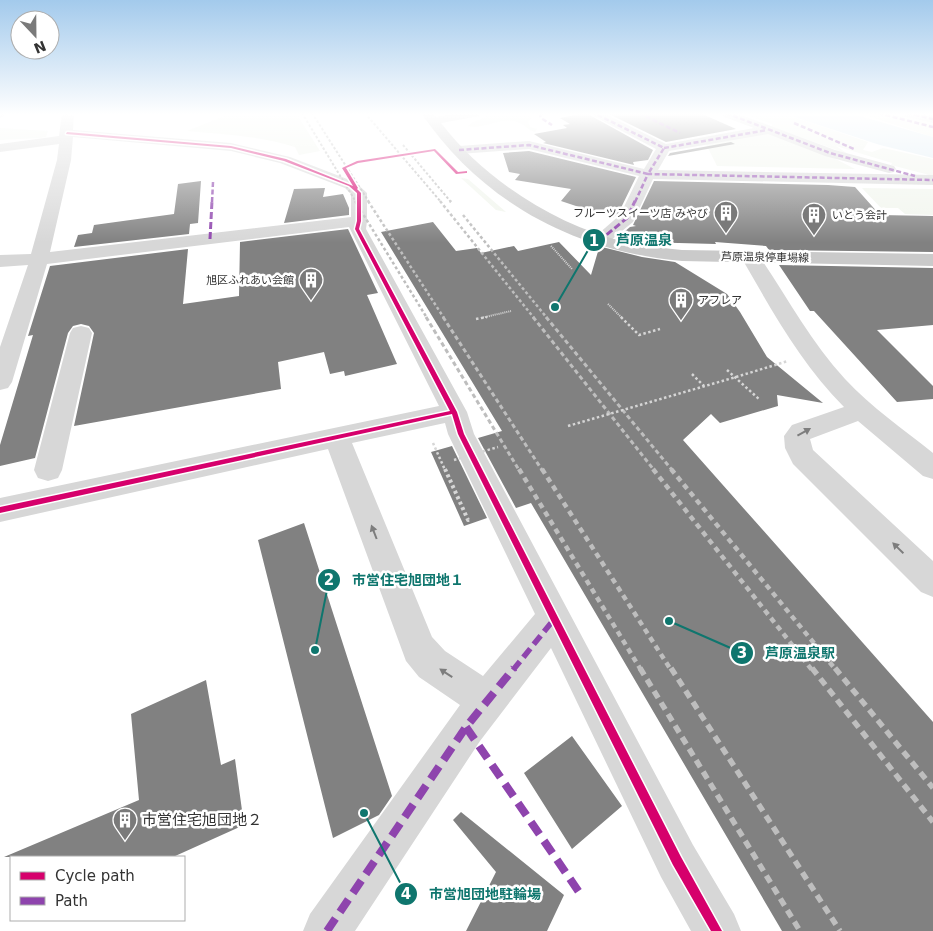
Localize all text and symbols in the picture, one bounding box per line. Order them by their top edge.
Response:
north arrow [10,10,60,60]
text: N [31,37,48,57]
building icon: フルーツスイーツ店 みやび [713,200,739,234]
building icon: いとう会計 [801,202,827,236]
place label: フルーツスイーツ店 みやび [573,207,708,220]
place label: いとう会計 [832,209,887,222]
callout: 芦原温泉 [581,226,682,255]
text: 1 [589,232,599,250]
text: 芦原温泉 [616,232,672,248]
street label: 芦原温泉停車場線 [721,250,809,265]
building icon: 旭区ふれあい会館 [298,267,324,301]
place label: 旭区ふれあい会館 [206,274,294,287]
building icon: アフレア [668,287,694,321]
place label: アフレア [698,294,742,307]
one-way arrow [797,428,812,436]
one-way arrow [369,525,377,539]
one-way arrow [892,542,904,554]
callout: 市営住宅旭団地１ [317,565,474,594]
text: 2 [324,571,334,589]
text: 市営住宅旭団地１ [352,572,464,588]
callout: 芦原温泉駅 [730,639,845,668]
text: 3 [737,644,747,662]
text: 芦原温泉駅 [765,645,835,661]
one-way arrow [440,669,453,678]
building icon: 市営住宅旭団地２ [112,807,138,841]
place label: 市営住宅旭団地２ [142,811,262,829]
legend [10,856,185,921]
text: Cycle path [55,867,135,885]
callout: 市営旭団地駐輪場 [394,879,551,908]
text: 4 [401,885,411,903]
text: 市営旭団地駐輪場 [429,886,541,902]
text: Path [55,892,88,910]

